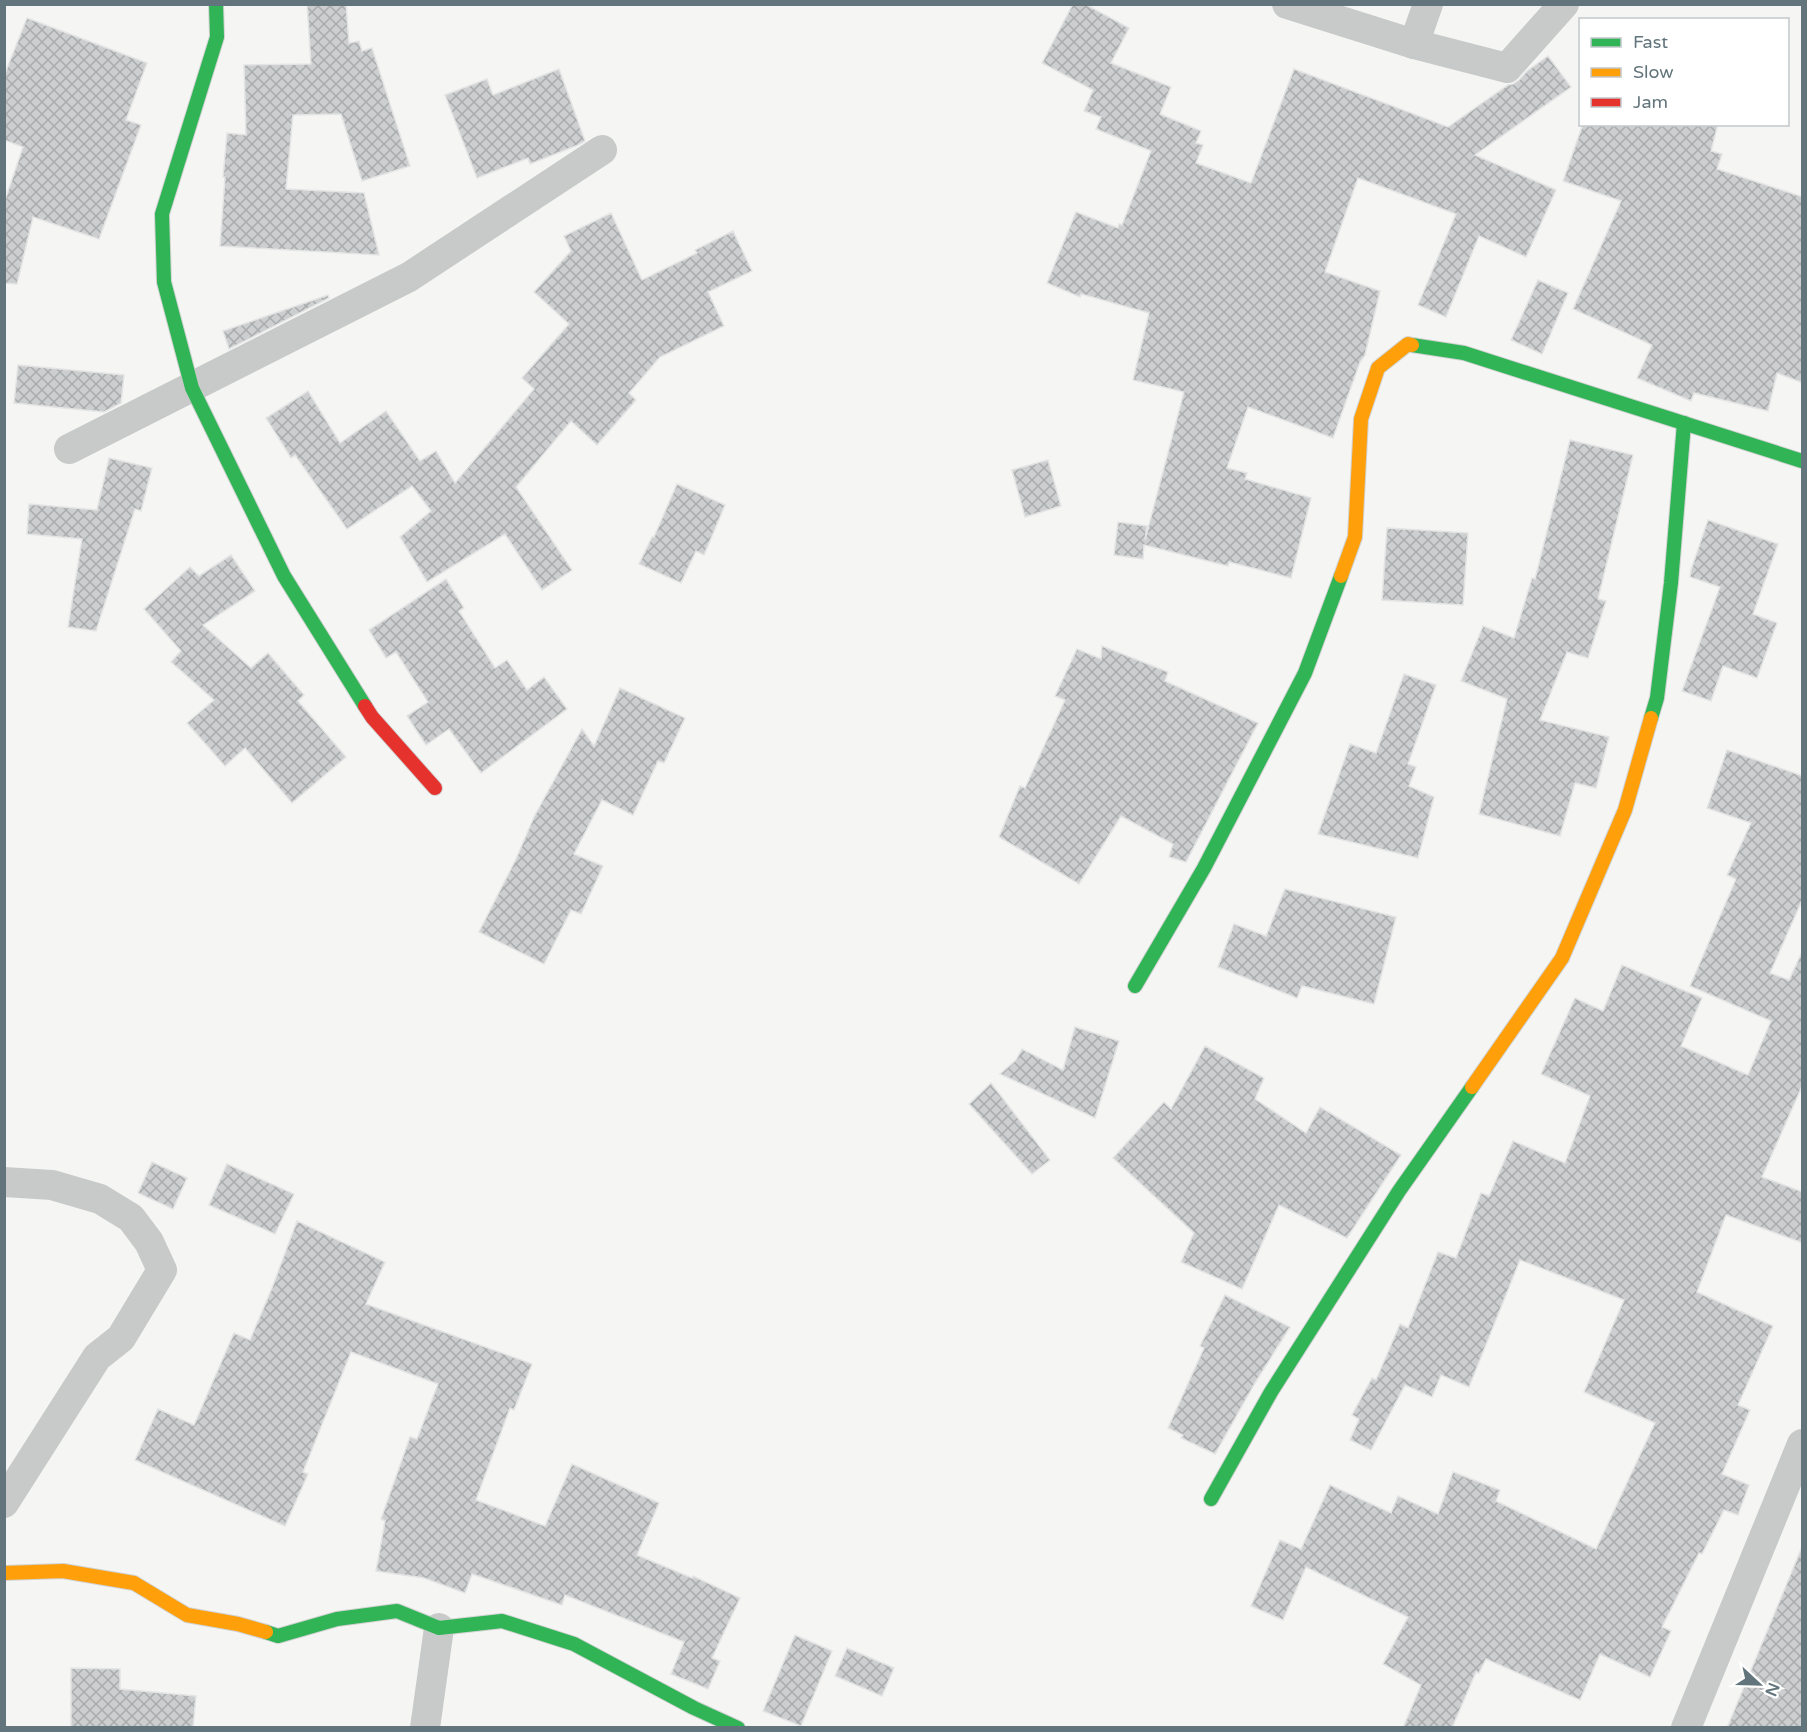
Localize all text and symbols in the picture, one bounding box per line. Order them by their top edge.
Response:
legend [1579,18,1789,126]
text: Fast [1633,31,1668,53]
text: Slow [1633,61,1674,83]
text: Jam [1633,91,1668,113]
north arrow [1729,1654,1789,1714]
text: N [1760,1680,1784,1699]

